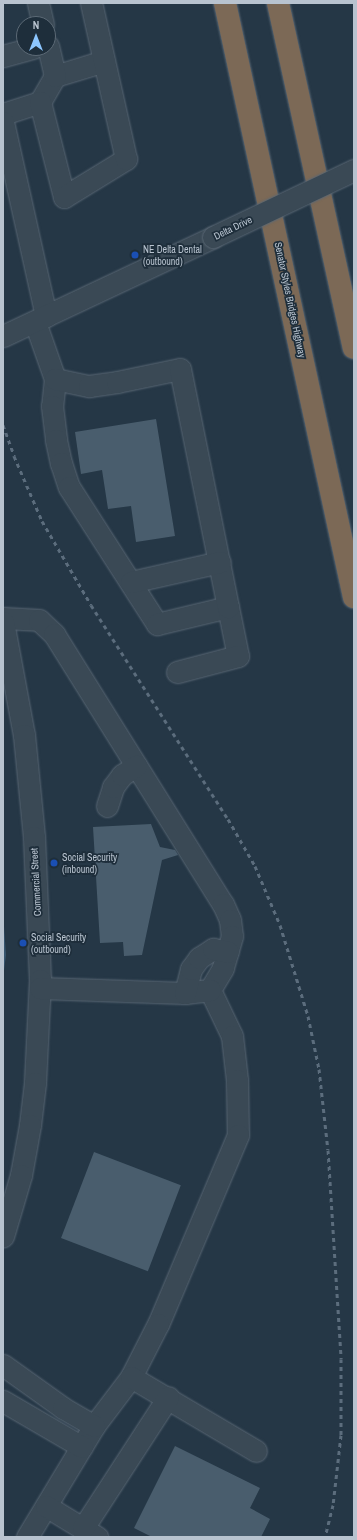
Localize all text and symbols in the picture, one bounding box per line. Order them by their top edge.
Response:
north arrow [16,16,56,56]
text: N [33,18,39,32]
street label: Delta Drive [212,214,254,242]
street label: Senator Styles Bridges Highway [272,241,308,359]
place label: NE Delta Dental (outbound) [143,243,202,266]
marker: NE Delta Dental (outbound) [130,250,140,260]
street label: Commercial Street [28,848,44,916]
place label: Social Security (inbound) [62,851,117,874]
marker: Social Security (inbound) [49,858,59,868]
place label: Social Security (outbound) [31,931,86,954]
marker: Social Security (outbound) [18,938,28,948]

